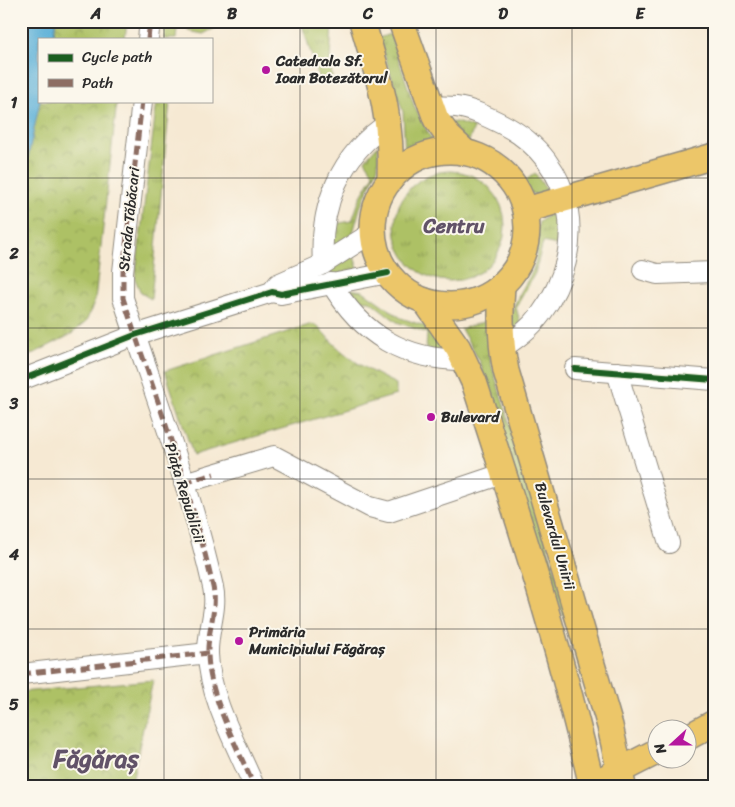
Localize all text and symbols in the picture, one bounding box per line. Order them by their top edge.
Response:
text: A [90,0,101,28]
text: B [227,0,238,28]
text: C [362,0,374,28]
text: D [498,0,508,28]
text: E [636,0,646,28]
legend [38,38,212,102]
text: Cycle path [82,44,153,70]
place label: Catedrala Sf. Ioan Botezătorul [275,48,388,91]
marker: Catedrala Sf. Ioan Botezătorul [260,64,272,76]
text: Path [82,70,113,96]
text: 1 [11,88,18,117]
street label: Strada Tăbăcari [111,165,147,272]
district label: Centru [422,209,485,244]
text: 2 [8,239,19,268]
text: 3 [9,389,19,418]
place label: Bulevard [441,404,501,430]
marker: Bulevard [425,411,437,423]
street label: Piața Republicii [157,440,213,547]
street label: Bulevardul Unirii [527,479,583,594]
text: 4 [8,540,19,569]
place label: Primăria Municipiului Făgăraș [248,619,386,662]
marker: Primăria Municipiului Făgăraș [233,635,245,647]
text: 5 [9,690,19,719]
north arrow [648,720,698,770]
district label: Făgăraș [52,736,140,781]
text: N [647,739,674,758]

